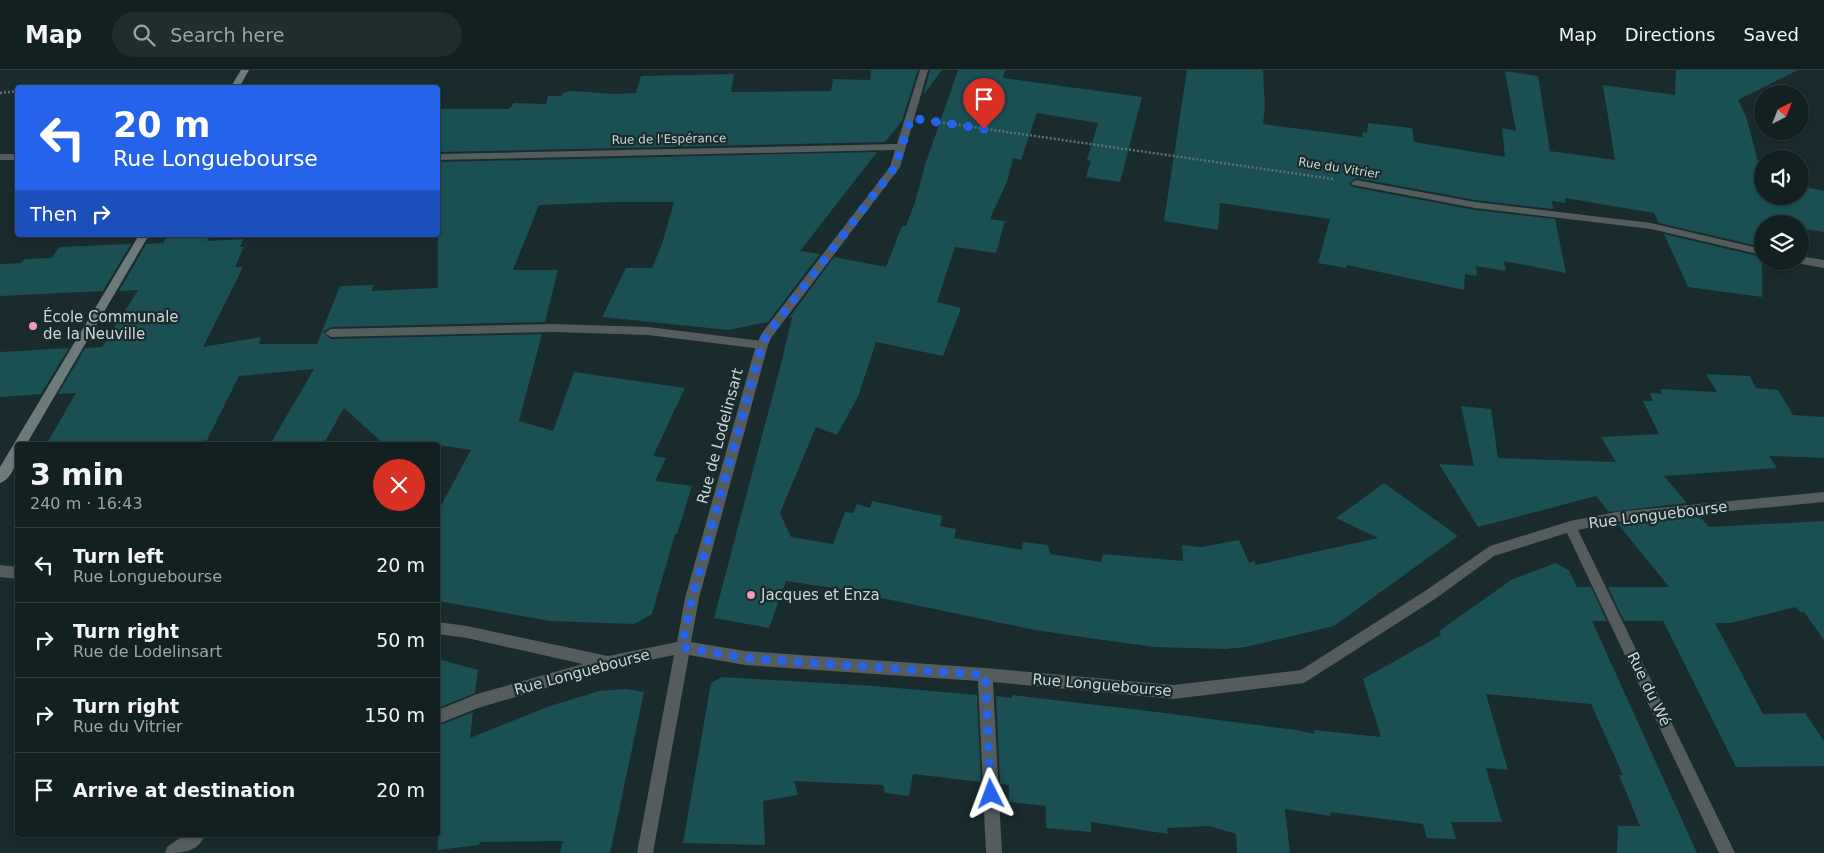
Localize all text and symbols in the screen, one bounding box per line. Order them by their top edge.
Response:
search box [112,12,462,57]
text: Map [25,21,82,49]
icon: search [130,21,158,49]
text: Search here [170,24,284,46]
text: Map [1559,24,1597,45]
text: Directions [1625,24,1715,45]
text: Saved [1743,24,1799,45]
pin [963,78,1005,129]
icon: arrive [970,85,998,113]
north arrow [1754,85,1809,140]
map controls [1754,85,1809,270]
icon: left [30,105,95,170]
text: 20 m [113,105,210,145]
street label: Rue de l'Espérance [612,131,726,147]
text: Rue Longuebourse [113,146,318,171]
button: sound [1754,150,1809,205]
street label: Rue du Vitrier [1297,155,1381,181]
icon: right [87,200,115,228]
text: Then [30,203,77,225]
button: layers [1754,215,1809,270]
place label: École Communale de la Neuville [43,307,179,343]
marker: École Communale de la Neuville [27,320,39,332]
street label: Rue de Lodelinsart [693,366,747,506]
text: 3 min [30,457,124,492]
button: close [373,459,425,511]
text: 240 m · 16:43 [30,494,143,513]
street label: Rue Longuebourse [1588,498,1728,532]
text: Turn left [73,545,164,567]
icon: left [30,551,58,579]
text: 20 m [376,554,425,576]
text: Rue Longuebourse [73,567,222,586]
place label: Jacques et Enza [760,586,880,604]
marker: Jacques et Enza [745,589,757,601]
text: Turn right [73,620,179,642]
icon: right [30,626,58,654]
text: 50 m [376,629,425,651]
text: Rue de Lodelinsart [73,642,222,661]
street label: Rue Longuebourse [512,645,652,699]
street label: Rue du Wé [1623,649,1675,729]
street label: Rue Longuebourse [1032,670,1172,700]
text: Turn right [73,695,179,717]
icon: right [30,701,58,729]
text: 150 m [364,704,425,726]
text: Rue du Vitrier [73,717,183,736]
position arrow [964,767,1016,819]
icon: arrive [30,776,58,804]
text: Arrive at destination [73,779,295,801]
text: 20 m [376,779,425,801]

